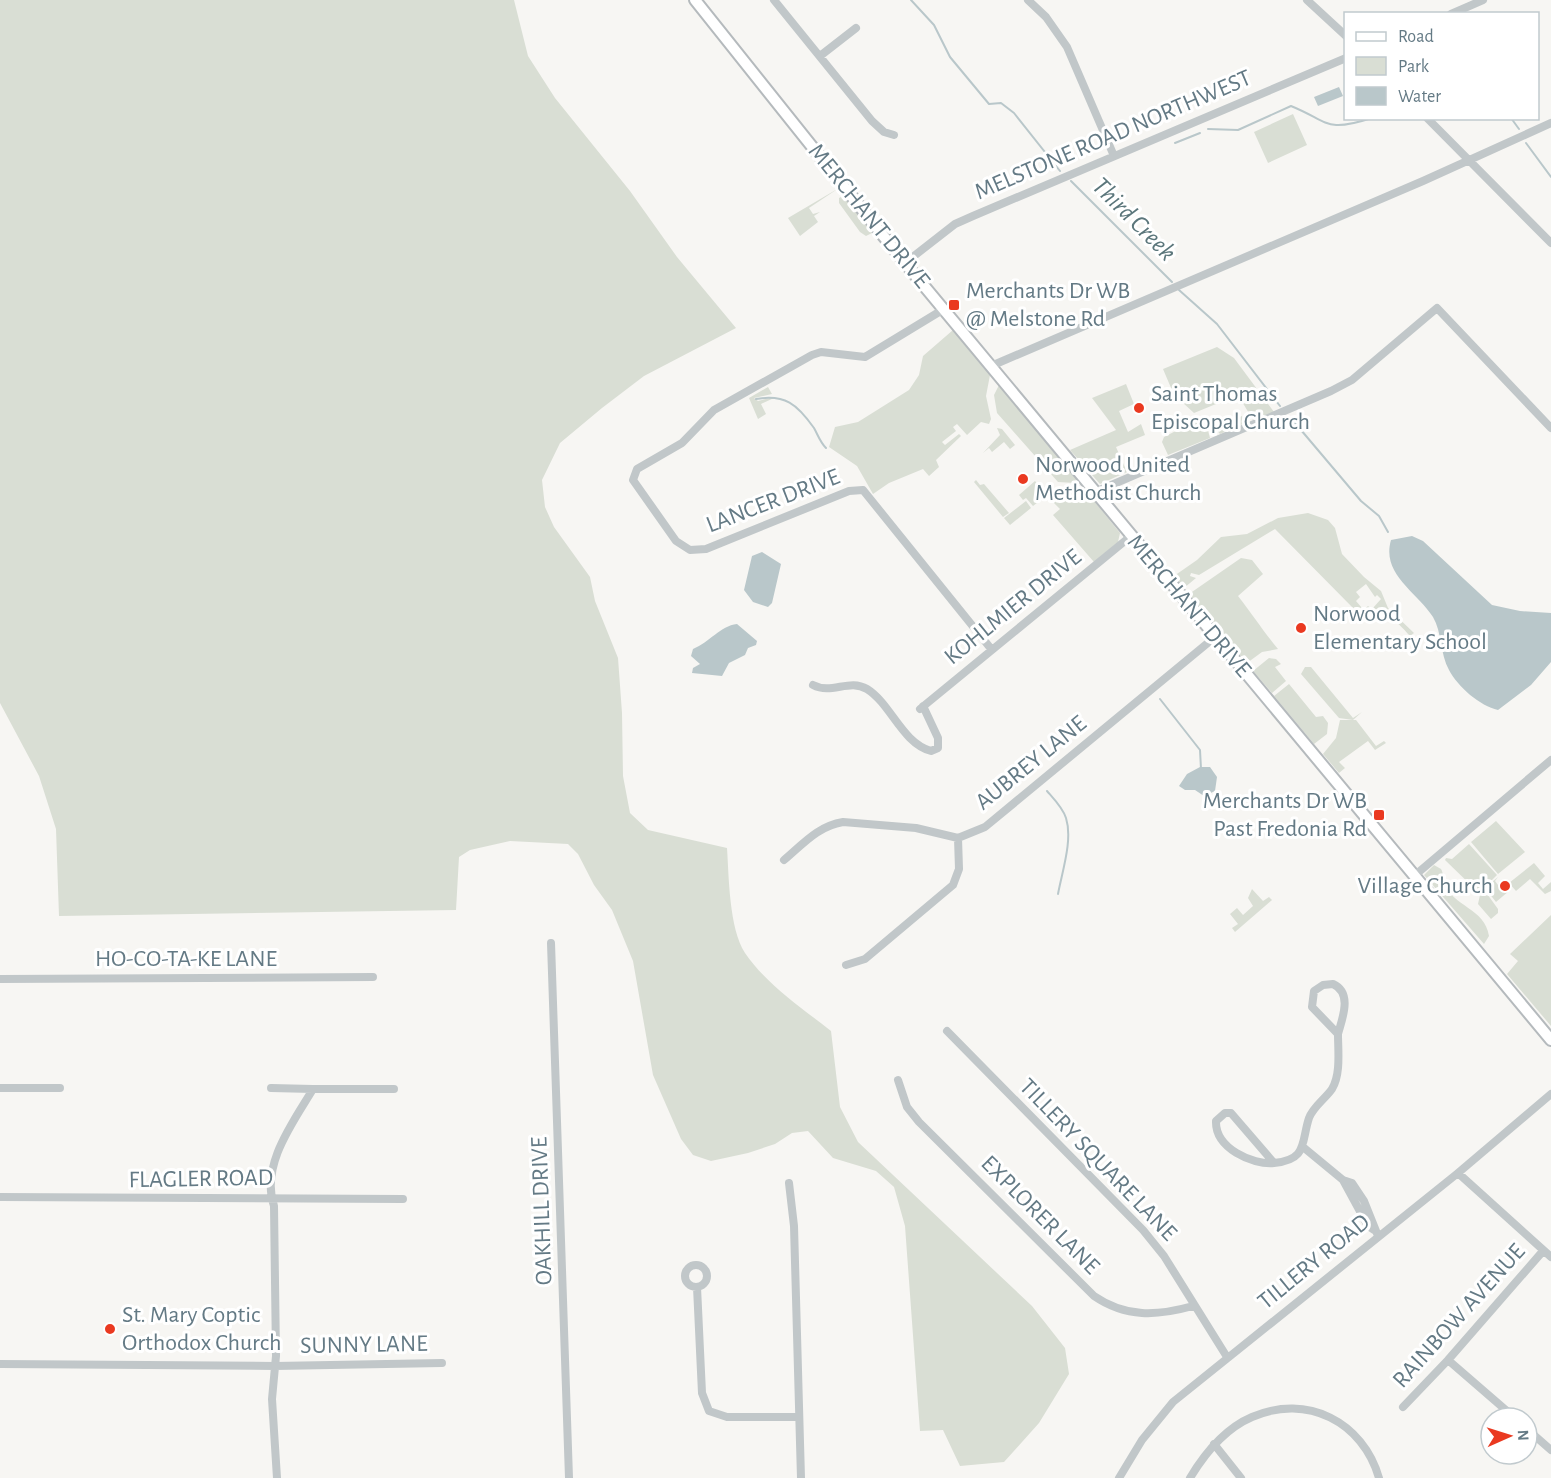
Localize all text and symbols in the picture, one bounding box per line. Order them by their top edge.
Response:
legend [1344,12,1539,120]
text: Road [1398,28,1434,46]
text: Park [1398,58,1430,76]
street label: MELSTONE ROAD NORTHWEST [971,66,1255,204]
text: Water [1398,88,1441,106]
street label: MERCHANT DRIVE [804,139,935,293]
water label: Third Creek [1087,172,1181,266]
place label: Merchants Dr WB @ Melstone Rd [966,279,1130,331]
marker: Merchants Dr WB @ Melstone Rd [947,298,961,312]
place label: Saint Thomas Episcopal Church [1151,382,1310,434]
marker: Saint Thomas Episcopal Church [1132,401,1146,415]
place label: Norwood United Methodist Church [1035,453,1202,505]
street label: LANCER DRIVE [703,464,844,537]
marker: Norwood United Methodist Church [1016,472,1030,486]
street label: MERCHANT DRIVE [1123,530,1256,682]
street label: KOHLMIER DRIVE [940,544,1086,669]
place label: Norwood Elementary School [1313,602,1487,654]
marker: Norwood Elementary School [1294,621,1308,635]
street label: AUBREY LANE [971,711,1091,815]
place label: Merchants Dr WB Past Fredonia Rd [1203,789,1367,841]
marker: Merchants Dr WB Past Fredonia Rd [1372,808,1386,822]
place label: Village Church [1358,874,1493,898]
marker: Village Church [1498,879,1512,893]
street label: HO-CO-TA-KE LANE [95,947,278,971]
street label: TILLERY SQUARE LANE [1015,1074,1182,1246]
street label: OAKHILL DRIVE [527,1136,557,1286]
street label: EXPLORER LANE [976,1151,1104,1279]
street label: FLAGLER ROAD [129,1166,273,1192]
street label: TILLERY ROAD [1253,1210,1375,1314]
street label: RAINBOW AVENUE [1388,1239,1530,1393]
place label: St. Mary Coptic Orthodox Church [122,1303,282,1355]
marker: St. Mary Coptic Orthodox Church [103,1322,117,1336]
street label: SUNNY LANE [300,1332,428,1358]
north arrow [1479,1406,1539,1466]
text: N [1515,1429,1531,1441]

